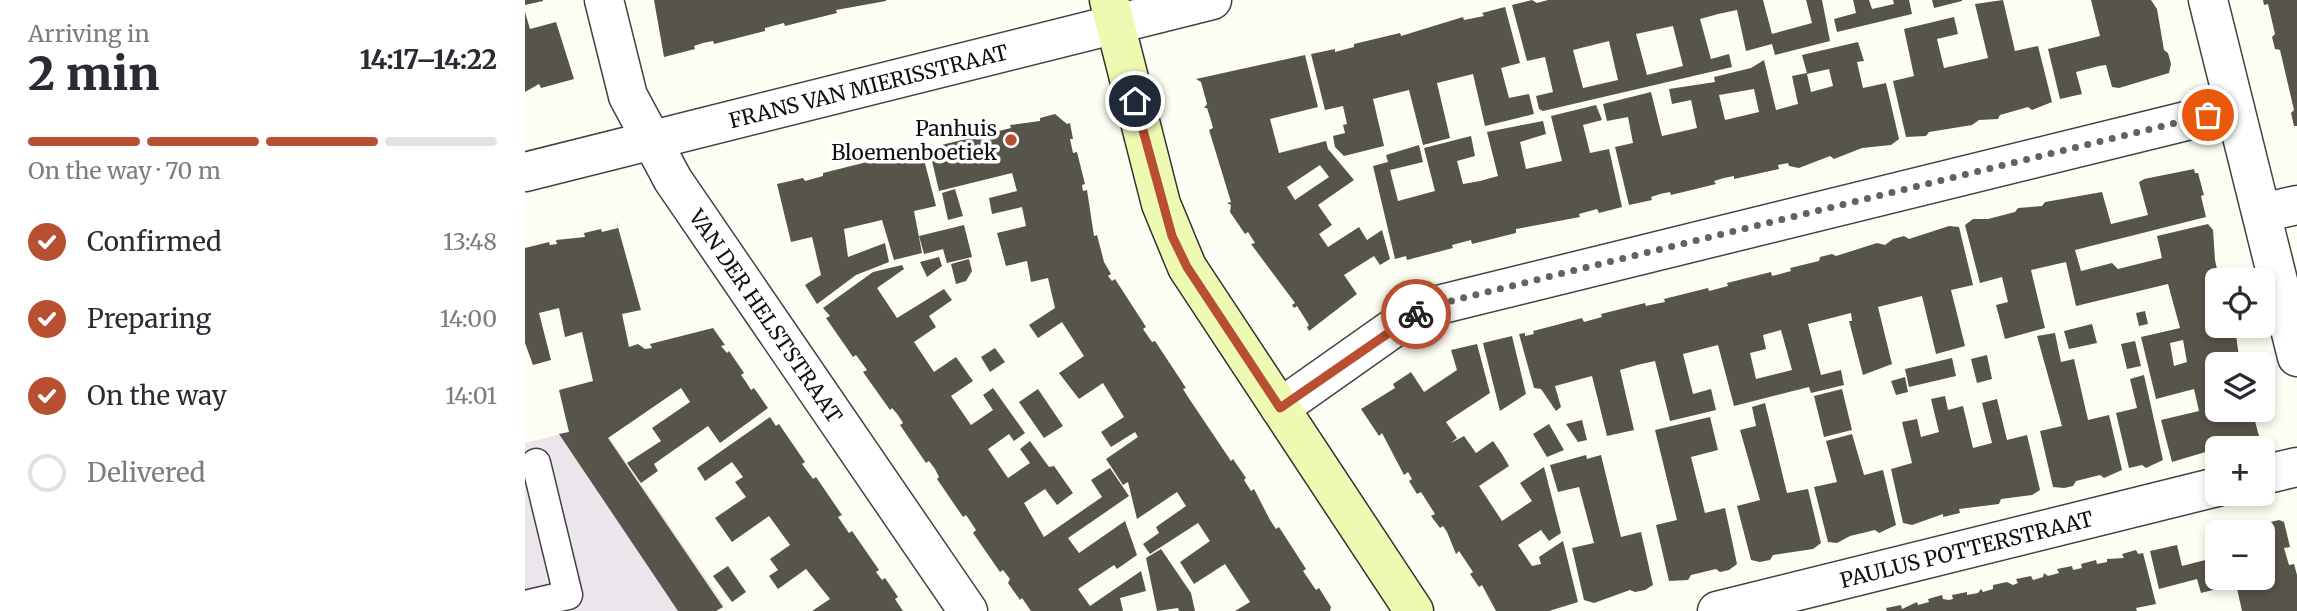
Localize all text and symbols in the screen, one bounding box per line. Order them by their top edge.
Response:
text: Arriving in [28,19,150,48]
street label: FRANS VAN MIERISSTRAAT [726,38,1011,134]
text: 14:17–14:22 [360,43,497,76]
text: 2 min [28,45,160,103]
pin [1105,71,1165,131]
icon: home [1116,82,1154,120]
pin [2178,85,2238,145]
icon: bag [2189,96,2227,134]
place label: Panhuis Bloemenboetiek [831,115,998,166]
marker: Panhuis Bloemenboetiek [1003,132,1019,148]
text: On the way · 70 m [28,156,221,185]
street label: VAN DER HELSTSTRAAT [683,203,849,428]
icon: check [28,223,66,261]
text: Confirmed [87,225,222,258]
text: 13:48 [443,227,497,256]
map controls [2205,268,2275,590]
button: locate [2205,268,2275,338]
courier [1381,279,1451,349]
icon: bike [1397,295,1435,333]
icon: check [28,300,66,338]
text: Preparing [87,302,211,335]
text: 14:00 [440,304,497,333]
button: layers [2205,352,2275,422]
icon: check [28,377,66,415]
text: On the way [87,379,227,412]
text: 14:01 [445,381,497,410]
button: + [2205,436,2275,506]
text: Delivered [87,456,206,489]
street label: PAULUS POTTERSTRAAT [1837,505,2096,594]
button: − [2205,520,2275,590]

